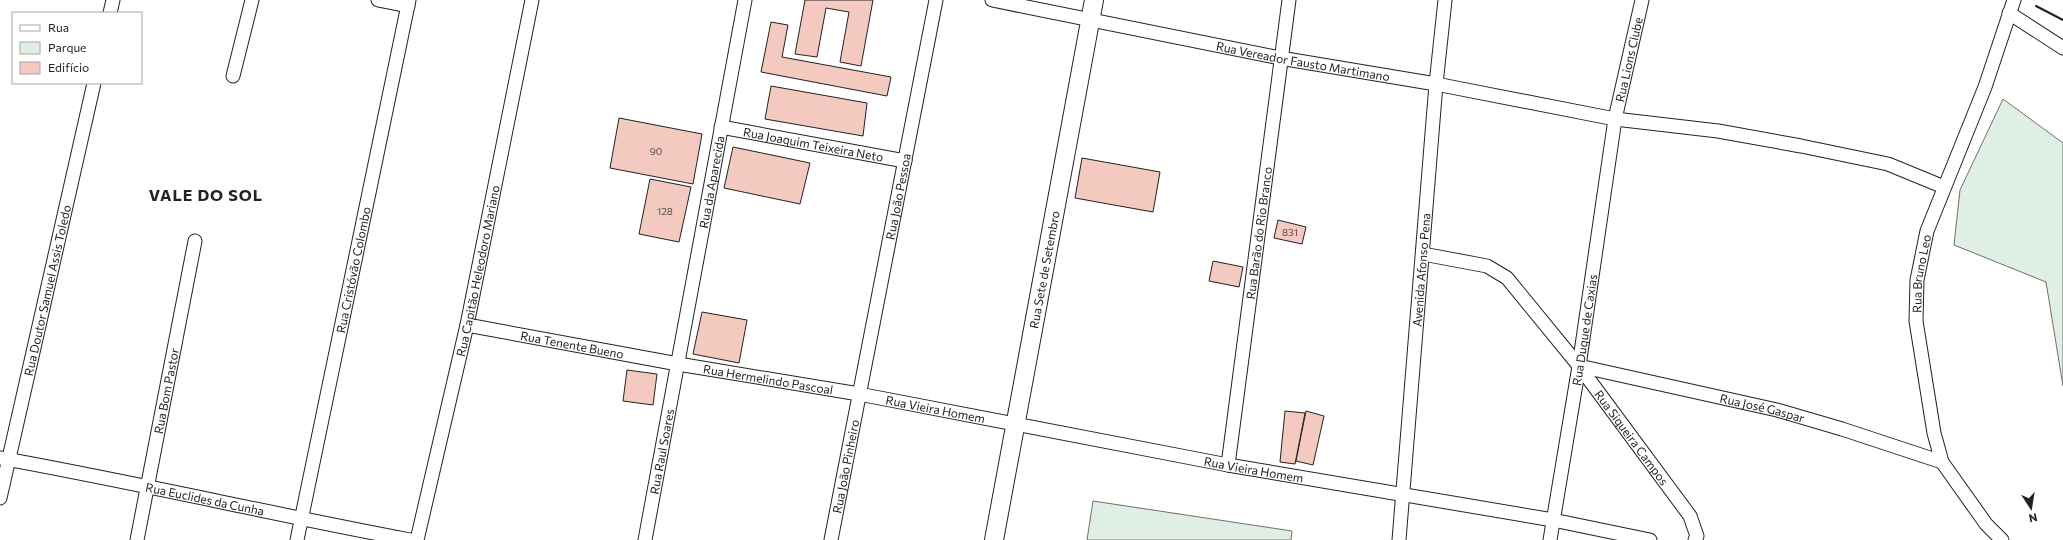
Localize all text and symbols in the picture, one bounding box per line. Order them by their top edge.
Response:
legend [12,12,142,84]
street label: Rua Lions Clube [1612,16,1645,103]
text: Rua [48,20,69,34]
street label: Rua Vereador Fausto Martimano [1215,38,1391,83]
text: Parque [48,40,86,54]
text: Edifício [48,60,89,74]
street label: Rua Joaquim Teixeira Neto [742,124,885,164]
street label: Rua da Aparecida [696,135,727,229]
house number: 90 [650,145,662,157]
street label: Rua João Pessoa [883,152,913,241]
street label: Rua Barão do Rio Branco [1243,166,1274,300]
street label: Rua Capitão Heleodoro Mariano [453,184,502,358]
district label: VALE DO SOL [149,185,263,204]
street label: Rua Doutor Samuel Assis Toledo [21,203,73,377]
street label: Rua Cristóvão Colombo [333,205,373,334]
house number: 128 [657,205,673,217]
street label: Rua Sete de Setembro [1026,210,1062,330]
street label: Avenida Afonso Pena [1409,213,1433,327]
house number: 831 [1282,226,1298,238]
street label: Rua Bruno Leo [1909,233,1933,313]
street label: Rua Duque de Caxias [1569,273,1599,387]
street label: Rua Tenente Bueno [519,328,625,361]
street label: Rua Bom Pastor [151,347,181,435]
street label: Rua Hermelindo Pascoal [702,361,834,397]
street label: Rua Siqueira Campos [1592,387,1672,488]
street label: Rua José Gaspar [1719,391,1807,425]
street label: Rua Vieira Homem [885,392,986,425]
street label: Rua Raul Soares [647,408,676,495]
street label: Rua João Pinheiro [829,418,861,514]
street label: Rua Vieira Homem [1203,454,1305,485]
street label: Rua Euclides da Cunha [144,480,266,518]
north arrow [2011,488,2051,528]
text: N [2028,511,2039,525]

